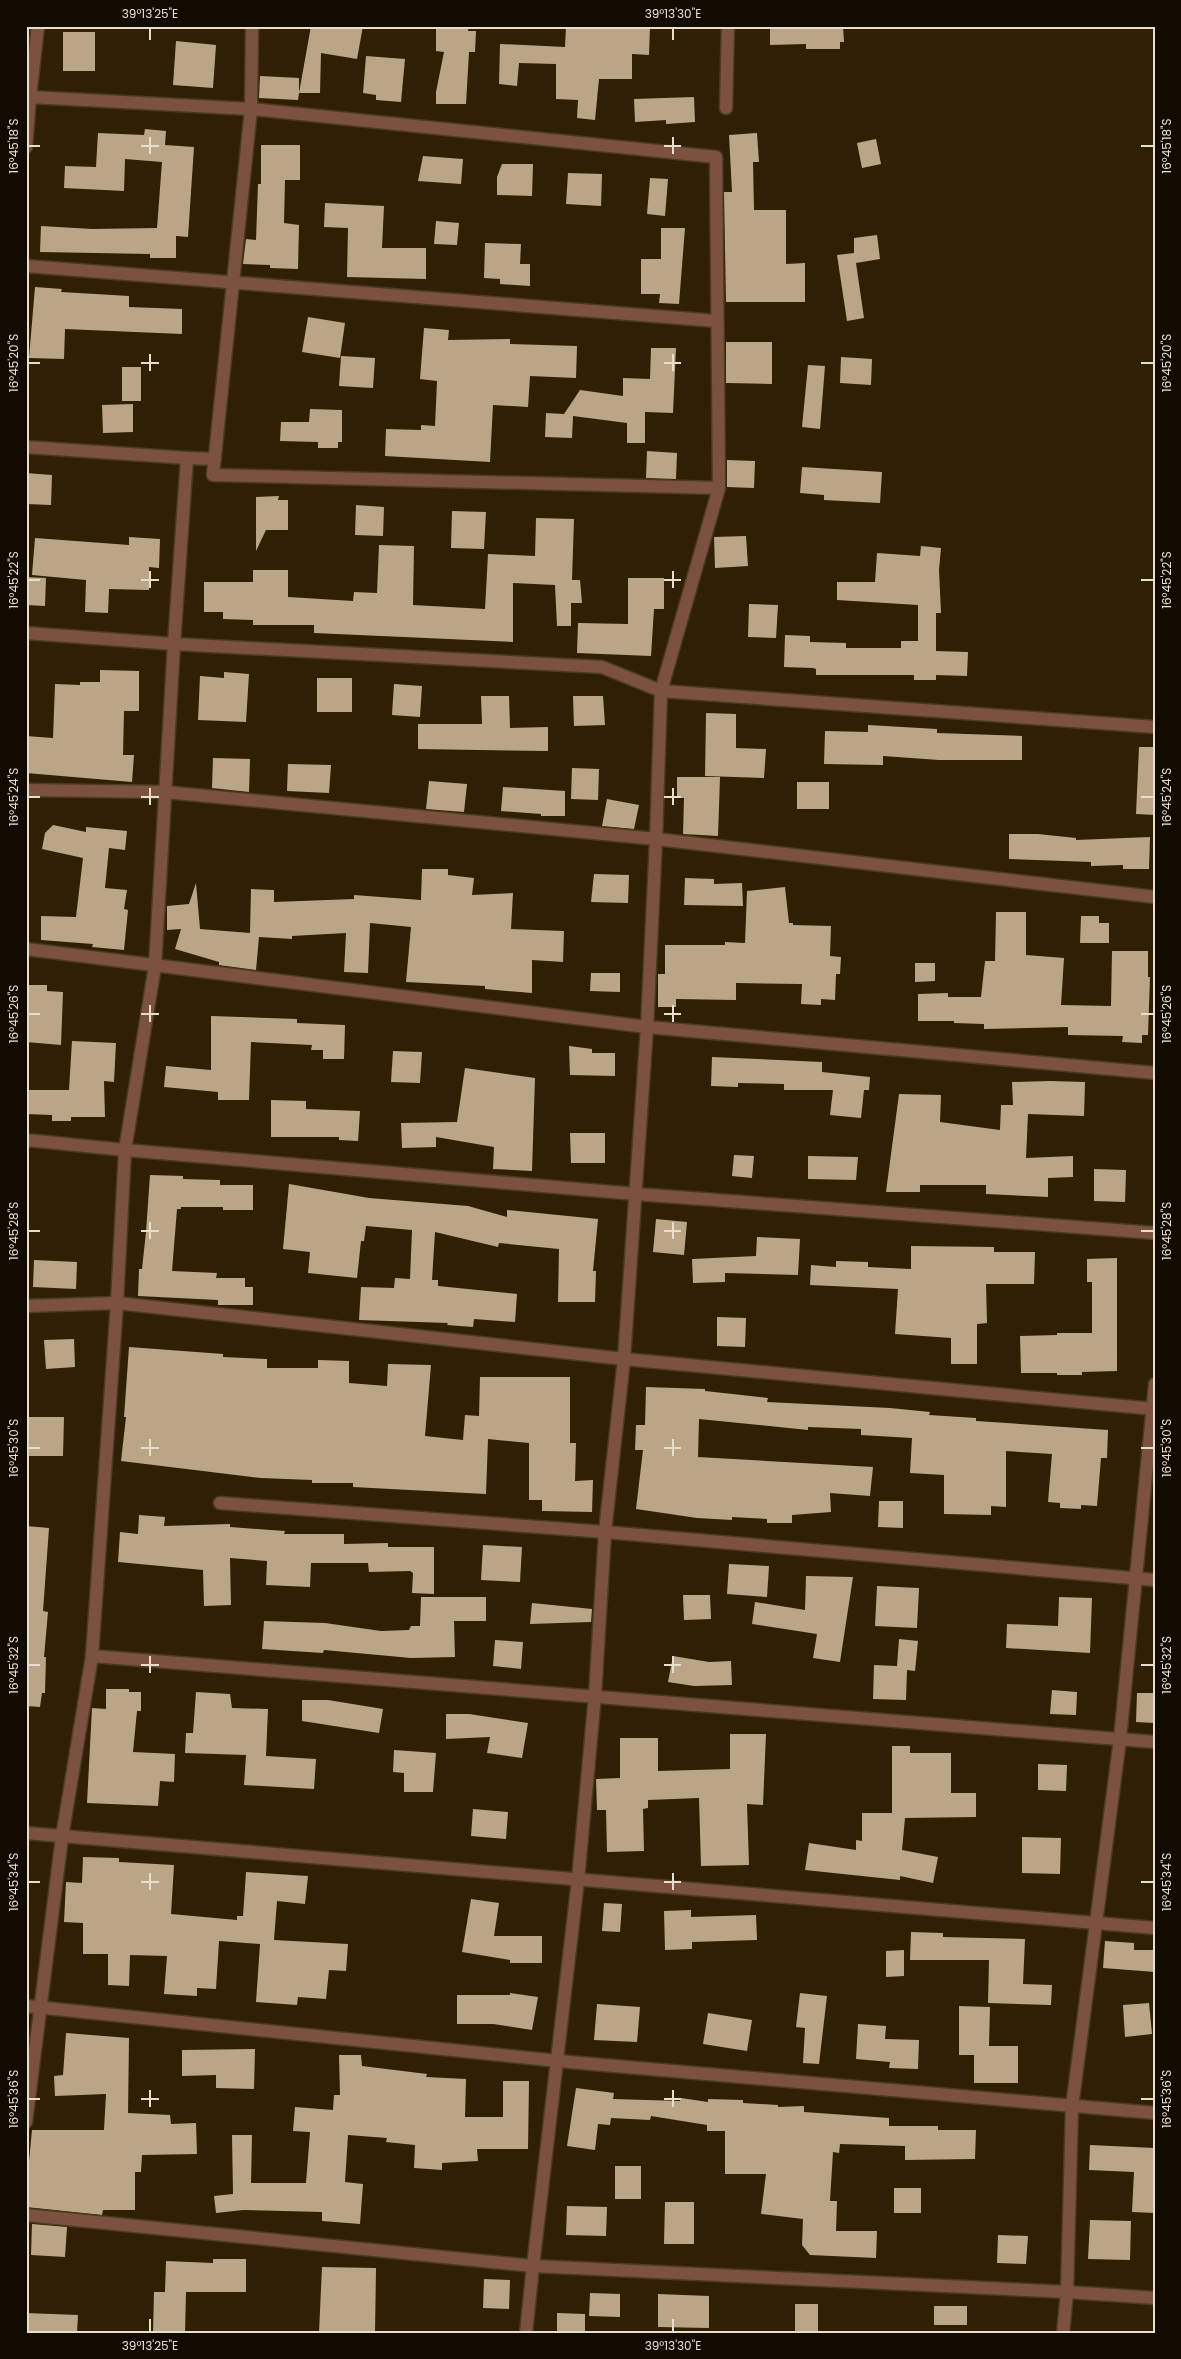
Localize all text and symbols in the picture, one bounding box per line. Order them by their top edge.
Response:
text: 39°13'25"E [122,5,178,22]
text: 39°13'30"E [645,5,701,22]
text: 16°45'18"S [5,118,22,174]
text: 16°45'18"S [1158,118,1175,174]
text: 16°45'20"S [5,334,22,392]
text: 16°45'20"S [1158,334,1175,392]
text: 16°45'22"S [5,551,22,609]
text: 16°45'22"S [1158,551,1175,609]
text: 16°45'24"S [5,768,22,826]
text: 16°45'24"S [1158,768,1175,826]
text: 16°45'26"S [5,985,22,1043]
text: 16°45'26"S [1158,985,1175,1043]
text: 16°45'28"S [5,1202,22,1260]
text: 16°45'28"S [1158,1202,1175,1260]
text: 16°45'30"S [5,1419,22,1477]
text: 16°45'30"S [1158,1419,1175,1477]
text: 16°45'32"S [5,1636,22,1694]
text: 16°45'32"S [1158,1636,1175,1694]
text: 16°45'34"S [5,1853,22,1911]
text: 16°45'34"S [1158,1853,1175,1911]
text: 16°45'36"S [5,2070,22,2128]
text: 16°45'36"S [1158,2070,1175,2128]
text: 39°13'25"E [122,2337,178,2354]
text: 39°13'30"E [645,2337,701,2354]

